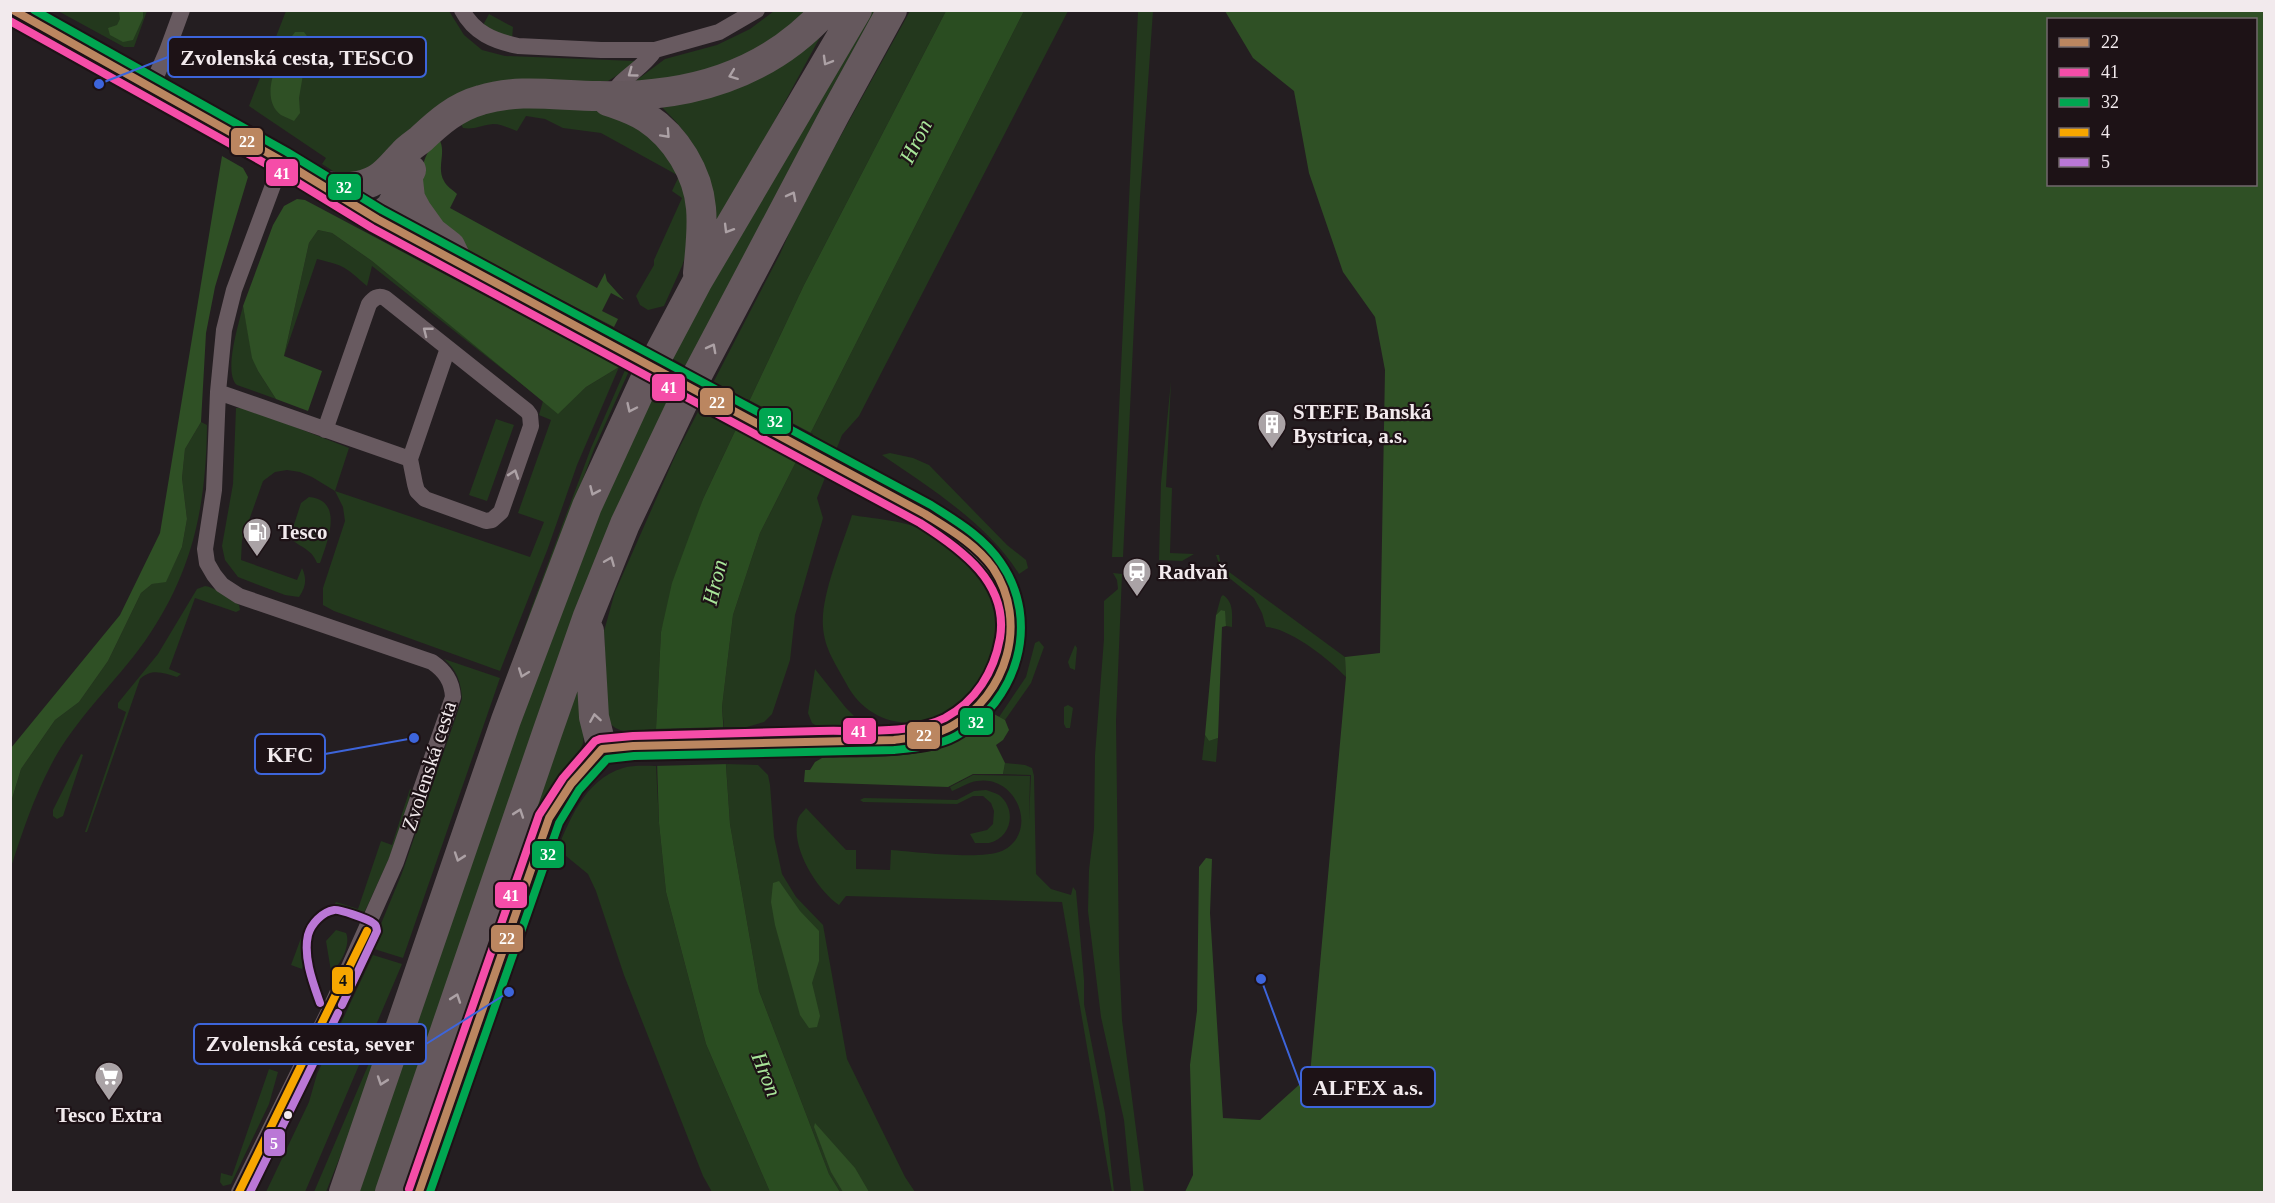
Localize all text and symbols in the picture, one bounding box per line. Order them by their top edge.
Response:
legend [2047,18,2257,186]
text: 22 [2101,32,2119,52]
callout: Zvolenská cesta, TESCO [168,37,426,77]
text: Zvolenská cesta, TESCO [180,45,414,70]
one-way arrow [823,55,835,65]
text: 41 [2101,62,2119,82]
one-way arrow [628,66,639,77]
one-way arrow [728,68,739,81]
text: 32 [2101,92,2119,112]
water label: Hron [893,115,937,168]
text: 4 [2101,122,2110,142]
line badge: 22 [230,127,264,156]
one-way arrow [659,128,670,138]
text: 22 [239,133,255,150]
text: 5 [2101,152,2110,172]
line badge: 41 [265,158,299,187]
text: 41 [274,165,290,182]
line badge: 32 [327,173,362,201]
text: 32 [336,179,352,196]
one-way arrow [785,192,796,202]
one-way arrow [724,223,736,233]
one-way arrow [423,328,434,339]
one-way arrow [705,343,716,354]
line badge: 41 [651,373,686,402]
text: 41 [661,379,677,396]
line badge: 22 [699,387,734,416]
text: 22 [709,394,725,411]
place label: STEFE Banská Bystrica, a.s. [1293,400,1432,448]
one-way arrow [627,402,639,413]
line badge: 32 [758,407,792,435]
building icon: STEFE Banská Bystrica, a.s. [1256,408,1288,450]
text: 32 [767,413,783,430]
one-way arrow [507,469,520,480]
one-way arrow [589,484,601,495]
fuel station icon: Tesco [241,516,273,558]
place label: Tesco [278,520,327,544]
station icon: Radvaň [1121,556,1153,598]
one-way arrow [603,557,615,568]
water label: Hron [697,557,732,608]
place label: Radvaň [1158,560,1228,584]
one-way arrow [518,666,530,677]
street label: Zvolenská cesta [397,698,461,834]
line badge: 32 [959,707,994,736]
one-way arrow [590,713,602,723]
text: 32 [968,714,984,731]
line badge: 41 [842,717,877,745]
line badge: 22 [906,721,941,750]
text: 41 [851,723,867,740]
text: 22 [916,727,932,744]
callout: KFC [255,734,325,774]
text: KFC [267,742,313,767]
one-way arrow [512,809,525,819]
line badge: 32 [531,840,565,869]
text: 32 [540,846,556,863]
one-way arrow [453,851,466,862]
line badge: 41 [494,881,528,909]
text: 41 [503,887,519,904]
line badge: 22 [490,924,524,953]
text: 22 [499,930,515,947]
line badge: 4 [331,966,354,995]
text: 4 [339,972,347,989]
one-way arrow [449,993,462,1004]
callout: Zvolenská cesta, sever [194,1024,426,1064]
text: Zvolenská cesta, sever [206,1031,414,1056]
water label: Hron [746,1047,787,1100]
supermarket icon: Tesco Extra [93,1060,125,1102]
callout: ALFEX a.s. [1301,1067,1435,1107]
one-way arrow [377,1075,390,1086]
text: ALFEX a.s. [1313,1075,1423,1100]
place label: Tesco Extra [56,1103,162,1127]
unlabelled marker [282,1109,294,1121]
line badge: 5 [263,1128,286,1157]
text: 5 [270,1135,278,1152]

